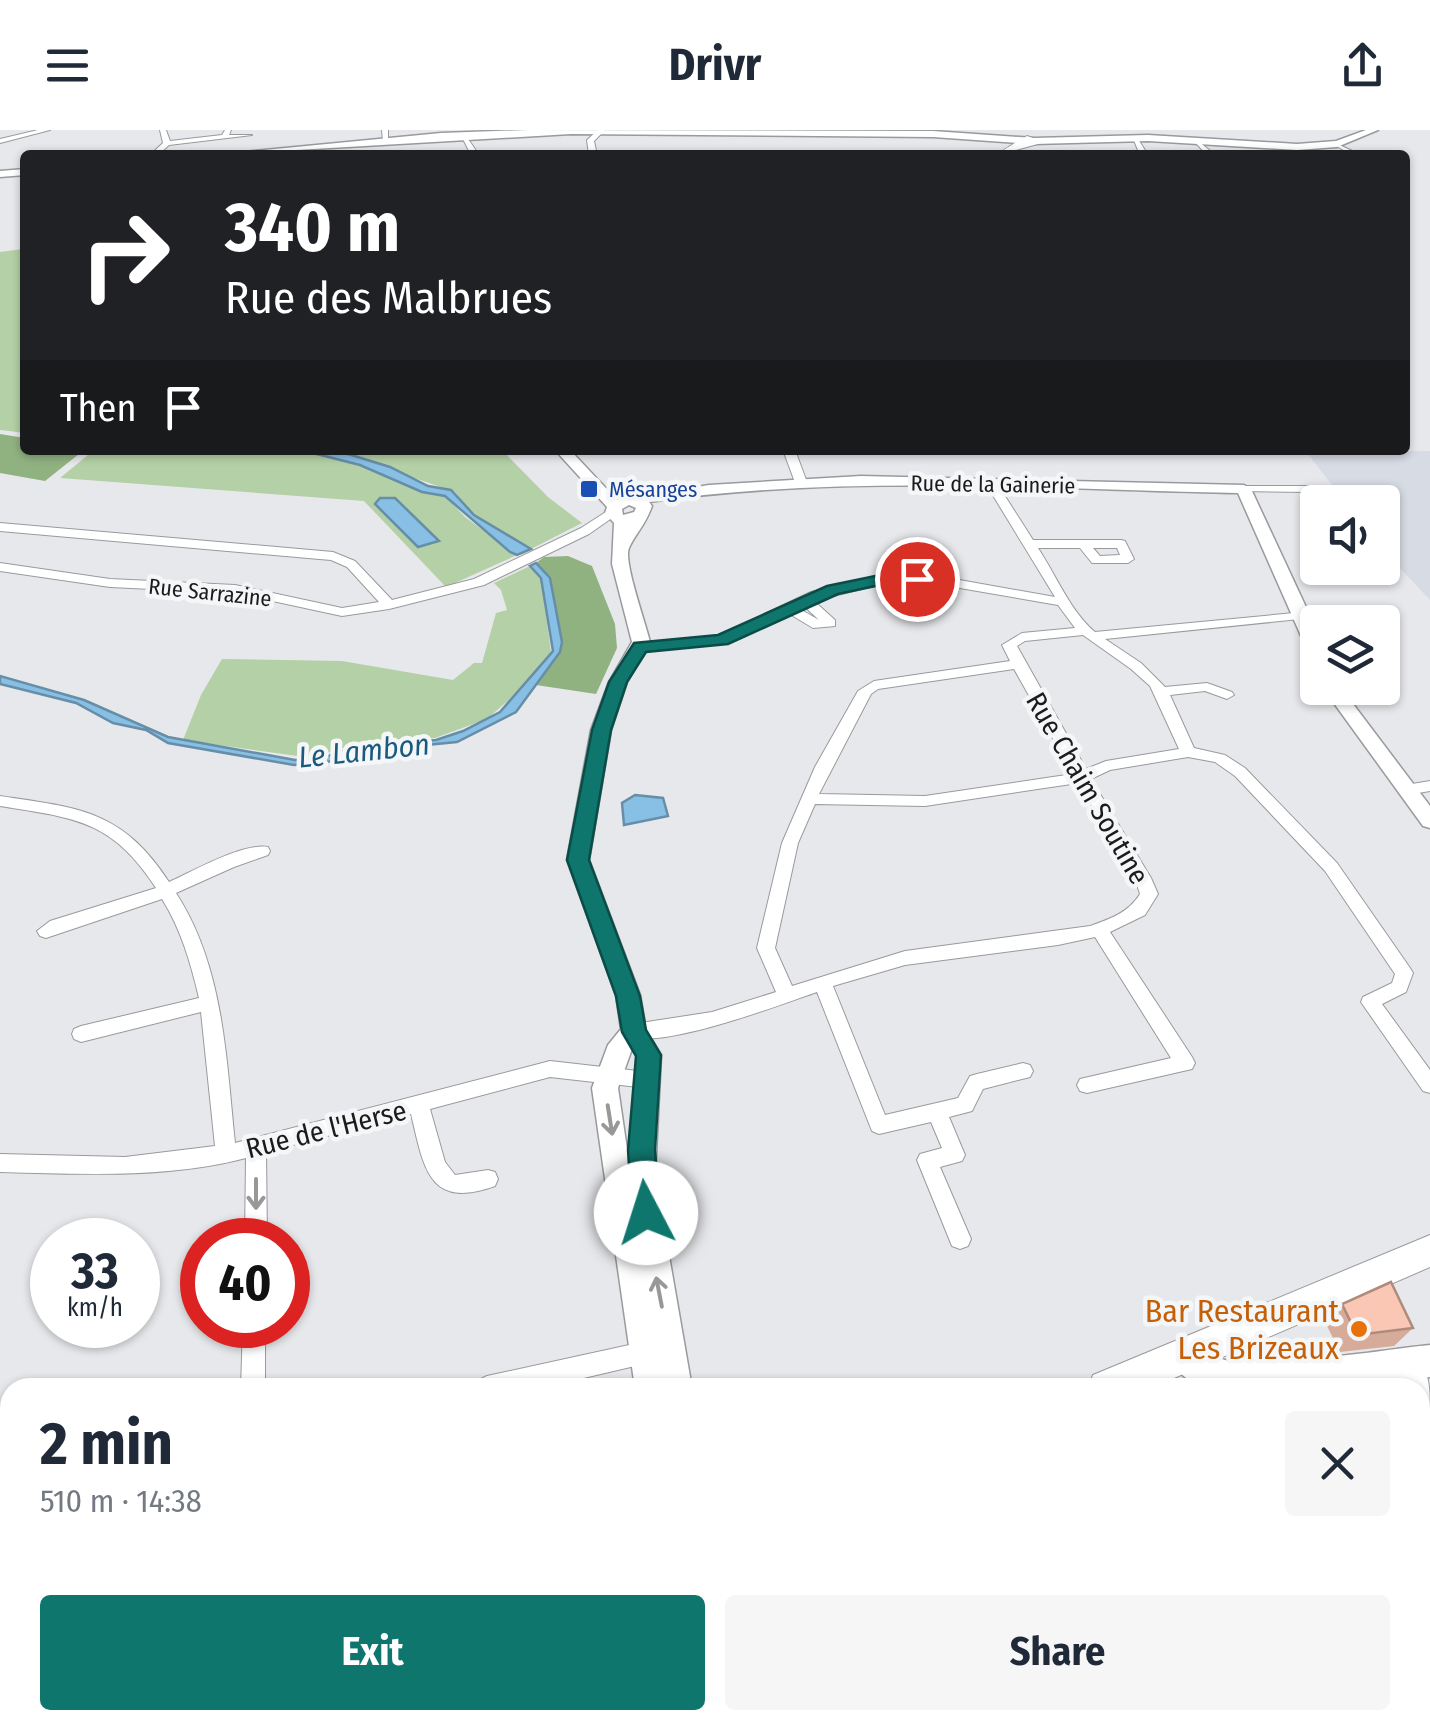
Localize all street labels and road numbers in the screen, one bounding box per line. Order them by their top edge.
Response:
street label: Rue de la Gainerie [911,470,1075,499]
street label: Rue Sarrazine [147,573,273,612]
street label: Rue Chaim Soutine [1019,686,1156,890]
street label: Rue de l'Herse [242,1094,410,1165]

